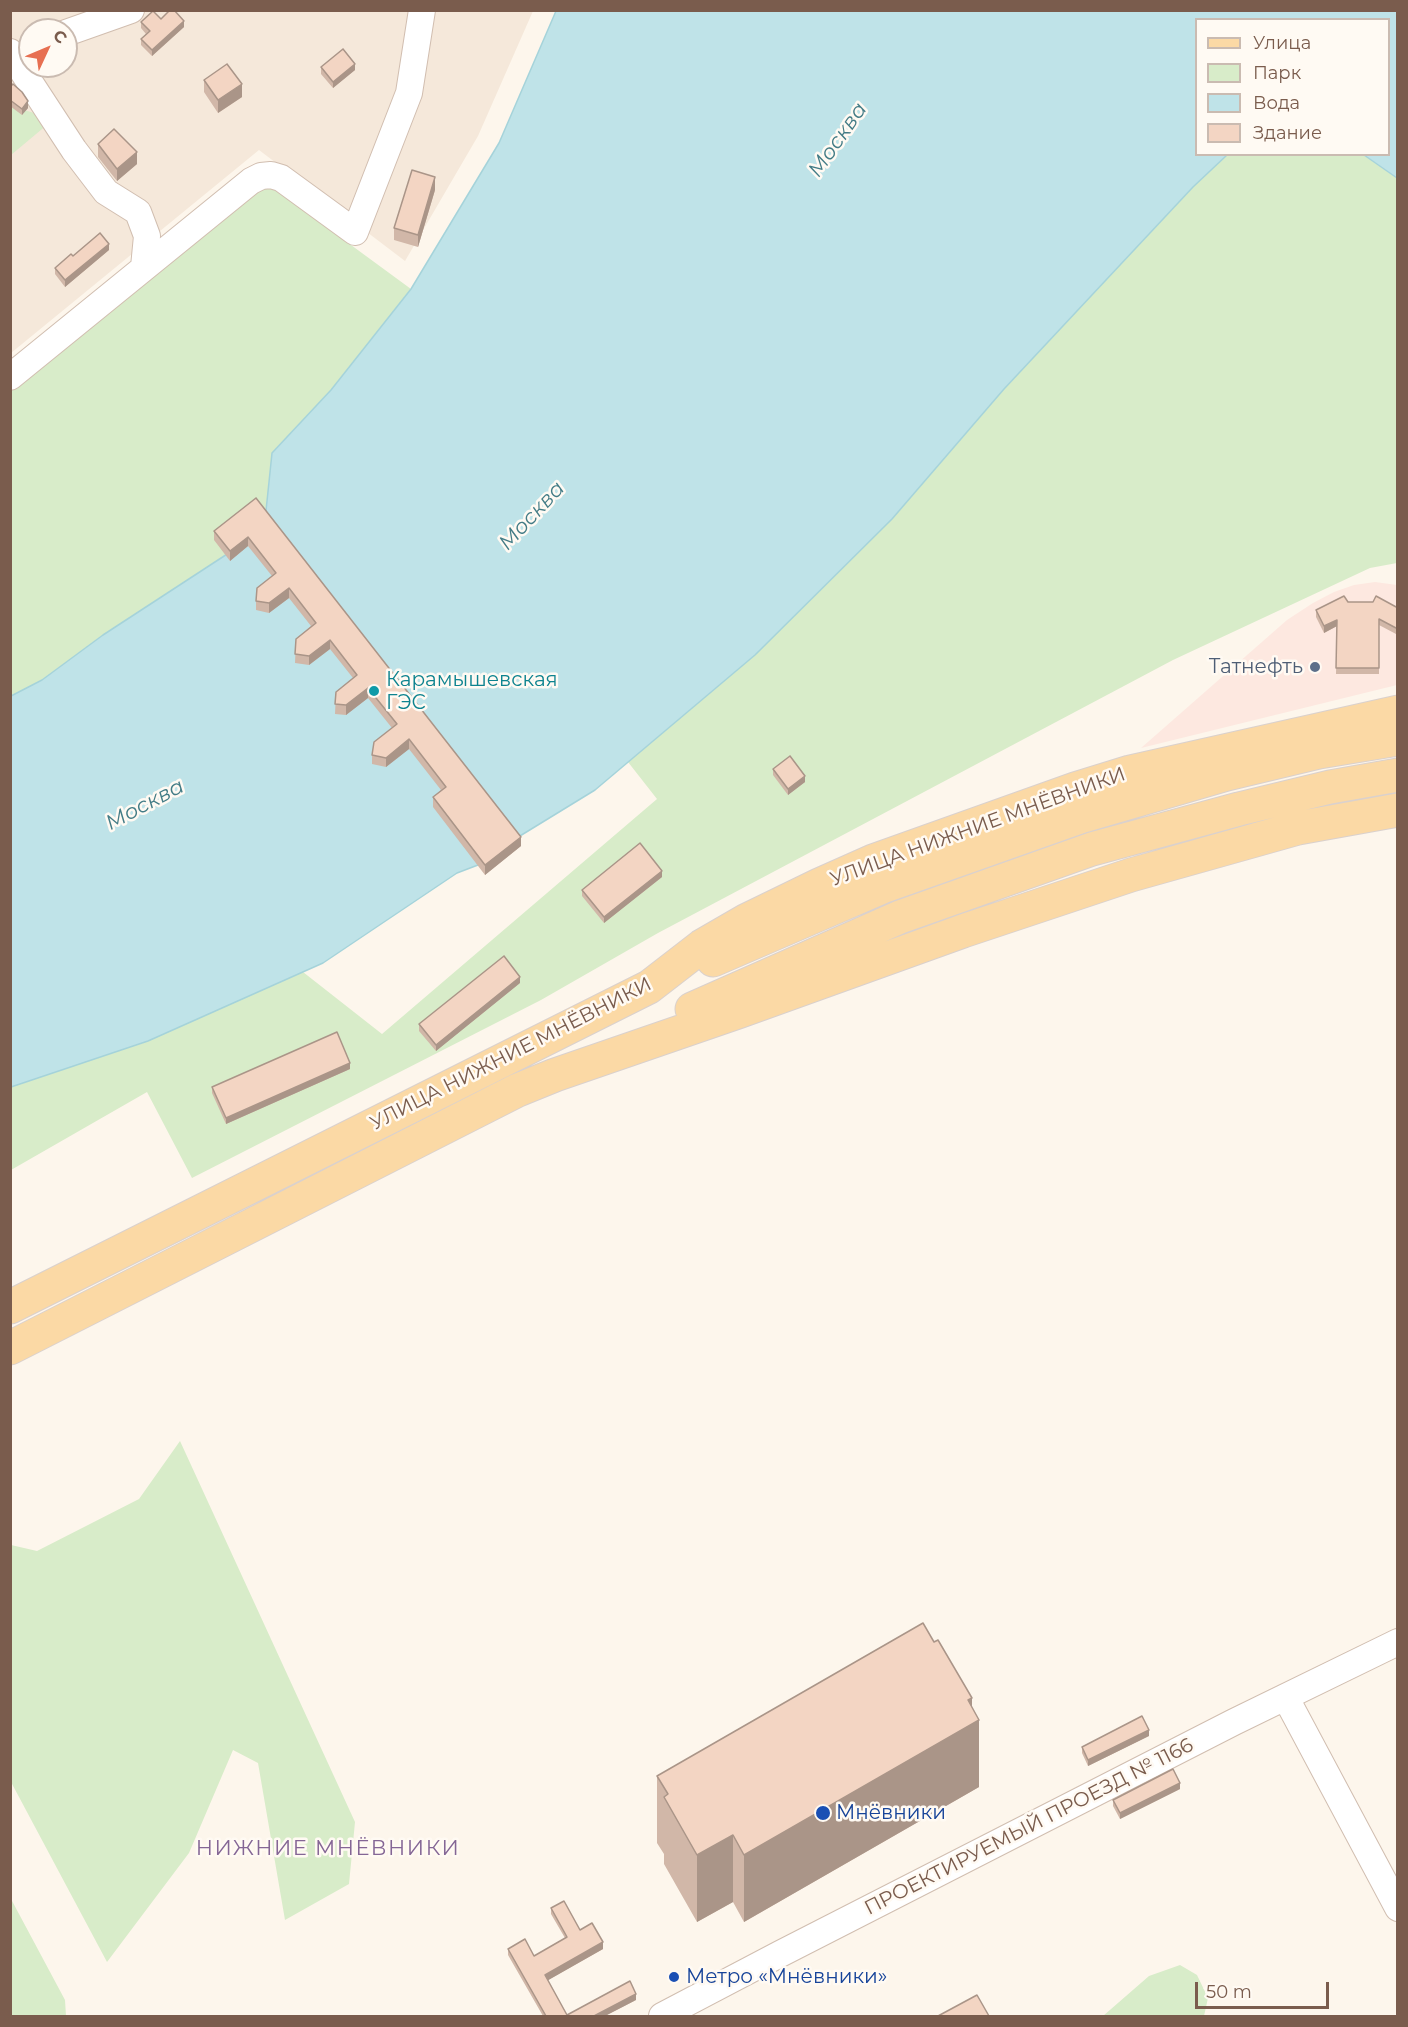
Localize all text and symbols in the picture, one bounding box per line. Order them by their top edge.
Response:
north arrow [18,18,78,78]
legend [1195,18,1390,156]
text: С [49,26,71,47]
text: Улица [1253,32,1311,54]
text: Парк [1253,62,1301,84]
text: Вода [1253,92,1300,114]
water label: Москва [803,98,873,182]
text: Здание [1253,122,1322,144]
water label: Москва [494,476,570,556]
place label: Татнефть [1209,655,1303,679]
marker: Татнефть [1308,660,1322,674]
place label: Карамышевская ГЭС [386,668,558,715]
marker: Карамышевская ГЭС [367,684,381,698]
street label: УЛИЦА НИЖНИЕ МНЁВНИКИ [827,762,1129,892]
water label: Москва [101,774,189,836]
street label: УЛИЦА НИЖНИЕ МНЁВНИКИ [366,972,656,1136]
street label: ПРОЕКТИРУЕМЫЙ ПРОЕЗД № 1166 [861,1733,1197,1921]
place label: Мнёвники [836,1801,946,1825]
marker: Мнёвники [814,1804,832,1822]
district label: НИЖНИЕ МНЁВНИКИ [196,1836,460,1862]
place label: Метро «Мнёвники» [686,1965,887,1989]
marker: Метро «Мнёвники» [667,1970,681,1984]
scale bar [1198,1970,1332,2008]
text: 50 m [1206,1981,1252,2003]

